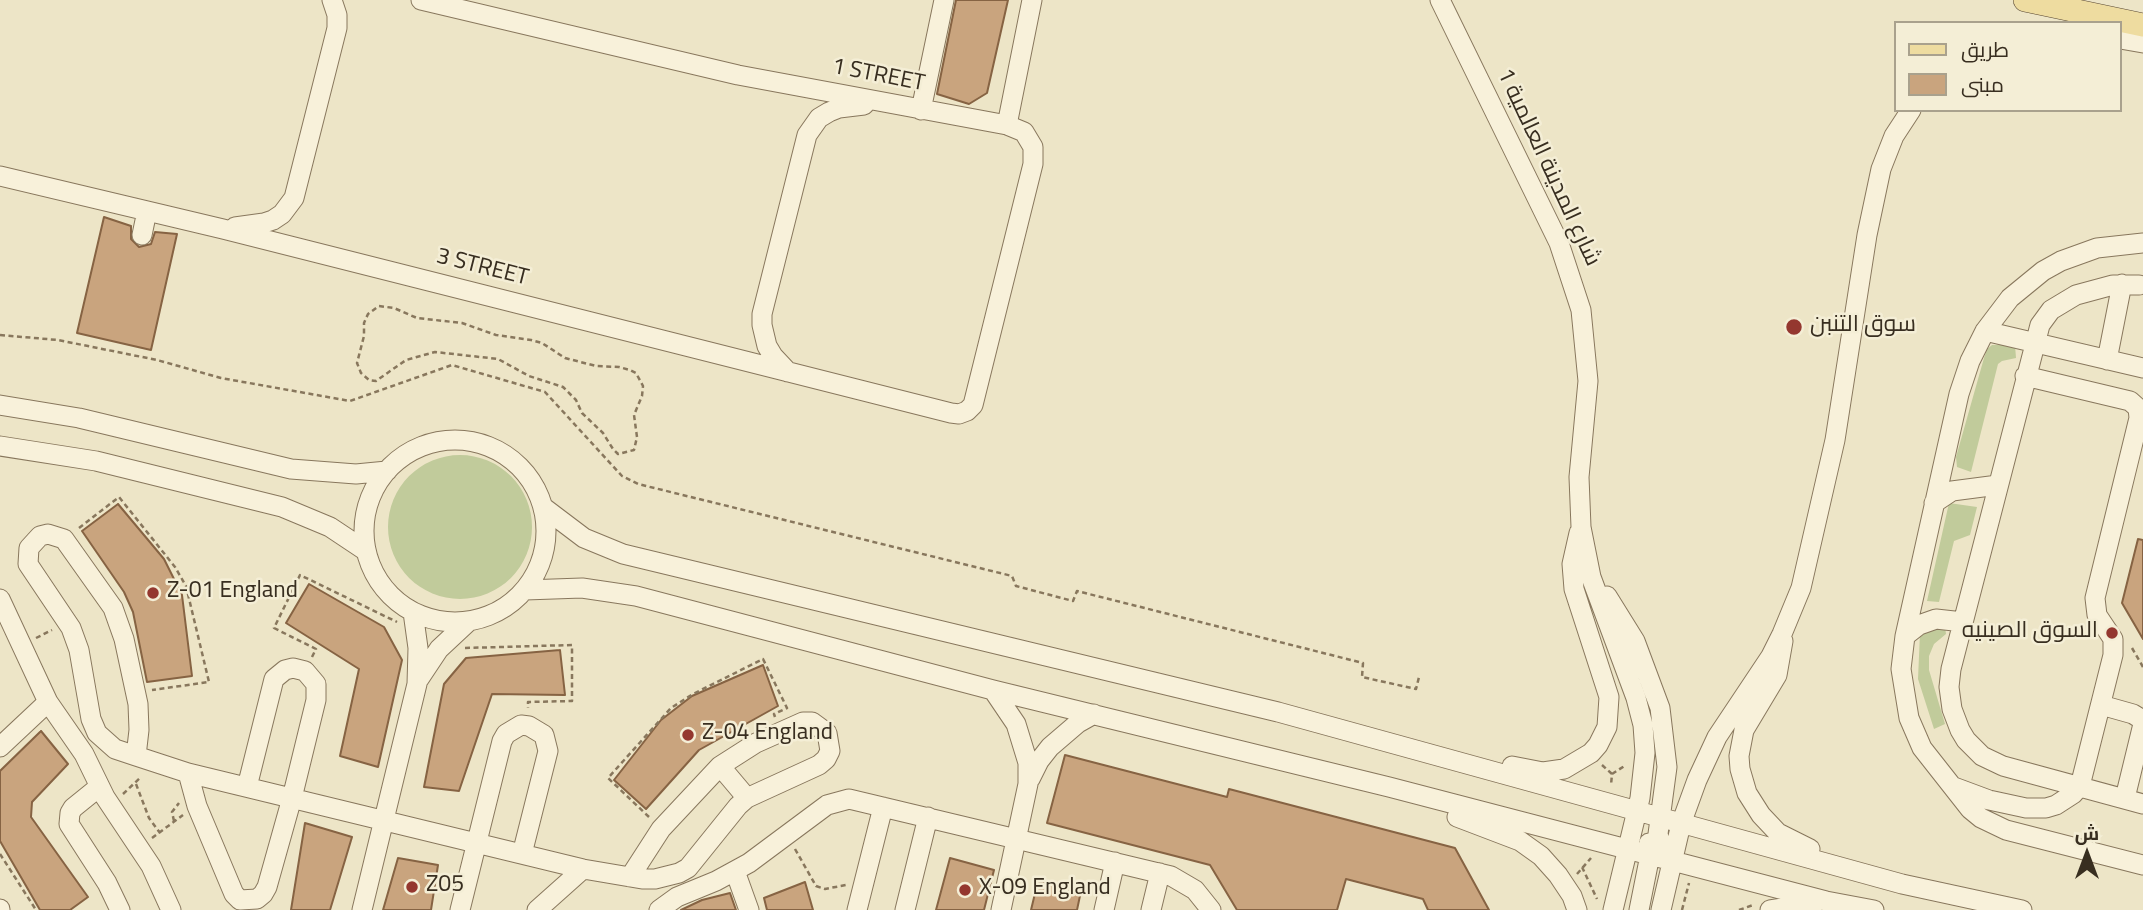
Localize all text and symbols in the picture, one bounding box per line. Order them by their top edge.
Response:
legend [1895,21,2122,112]
text: طريق [1961,30,2009,69]
street label: 1 STREET [829,54,927,100]
street label: شارع المدينة العالمية 1 [1489,65,1605,271]
text: مبنى [1961,65,2004,104]
street label: 3 STREET [433,244,531,294]
place label: سوق التنبن [1810,313,1916,341]
marker: سوق التنبن [1784,317,1804,337]
place label: Z-01 England [167,579,298,607]
marker: Z-01 England [145,585,161,601]
place label: السوق الصينيه [1962,619,2098,647]
marker: السوق الصينيه [2104,625,2120,641]
place label: Z-04 England [702,721,833,749]
marker: Z-04 England [680,727,696,743]
text: ش [2075,815,2099,851]
north arrow [2052,819,2122,889]
place label: Z05 [426,873,464,901]
place label: X-09 England [979,876,1111,904]
marker: Z05 [404,879,420,895]
marker: X-09 England [957,882,973,898]

